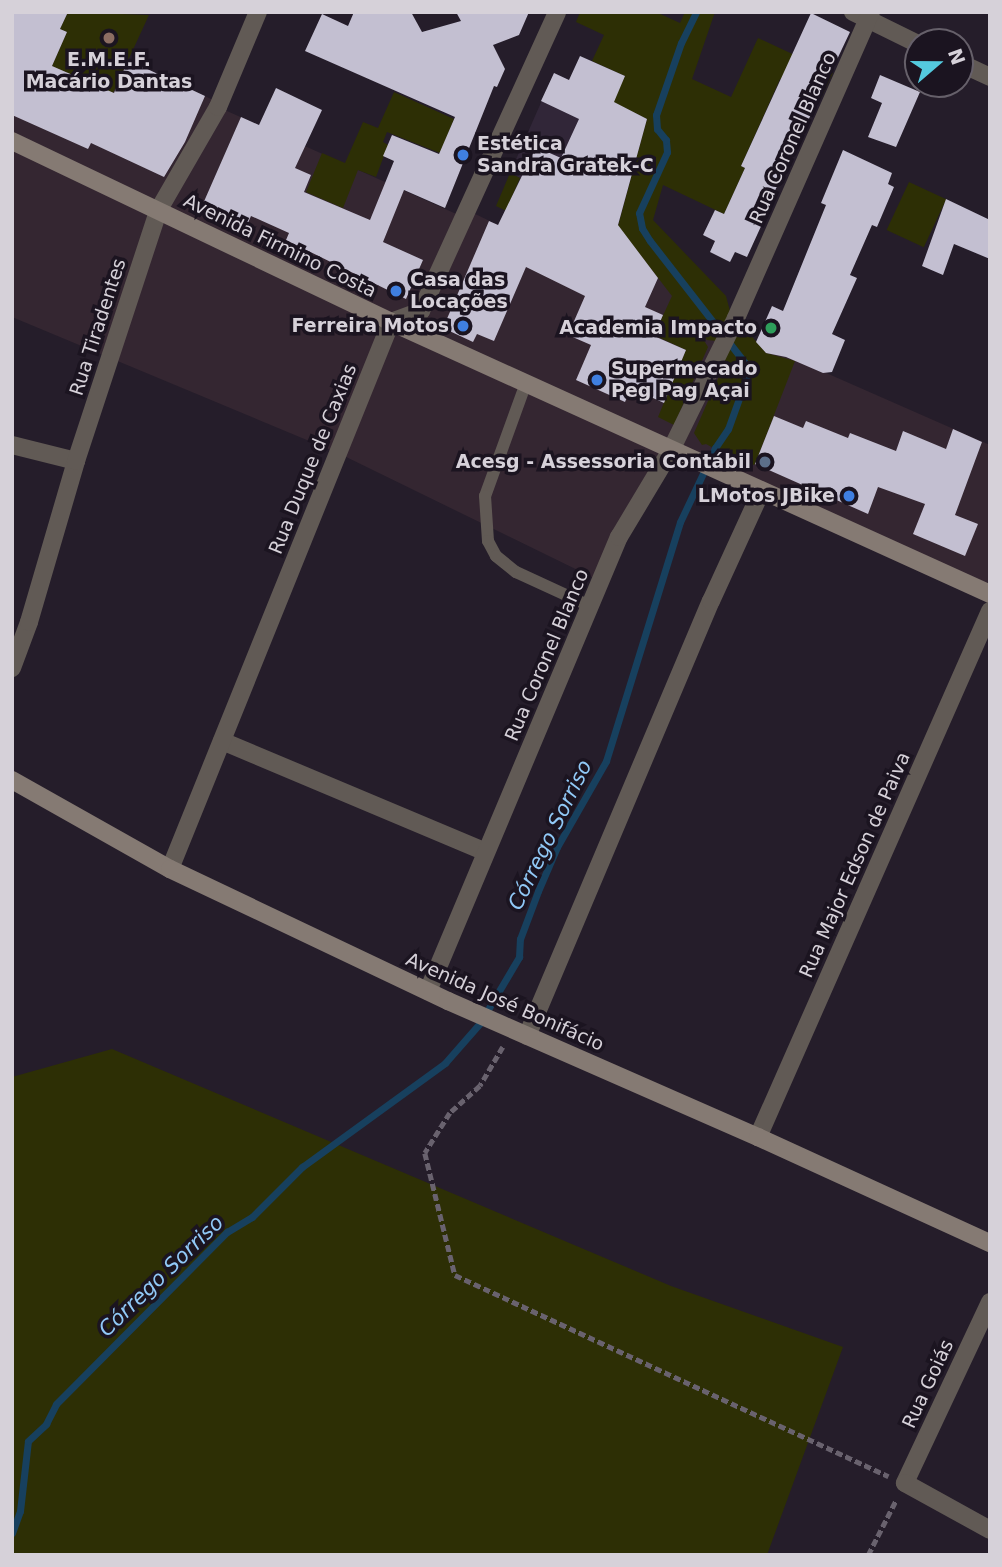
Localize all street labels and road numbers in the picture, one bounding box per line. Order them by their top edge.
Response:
street label: Rua Coronel Blanco [745,49,841,227]
street label: Avenida Firmino Costa [180,189,380,303]
street label: Rua Tiradentes [65,256,131,398]
street label: Rua Duque de Caxias [264,360,362,558]
street label: Rua Coronel Blanco [500,565,594,745]
street label: Rua Major Edson de Paiva [795,749,915,981]
street label: Avenida José Bonifácio [402,948,608,1056]
street label: Rua Goiás [898,1336,958,1432]

